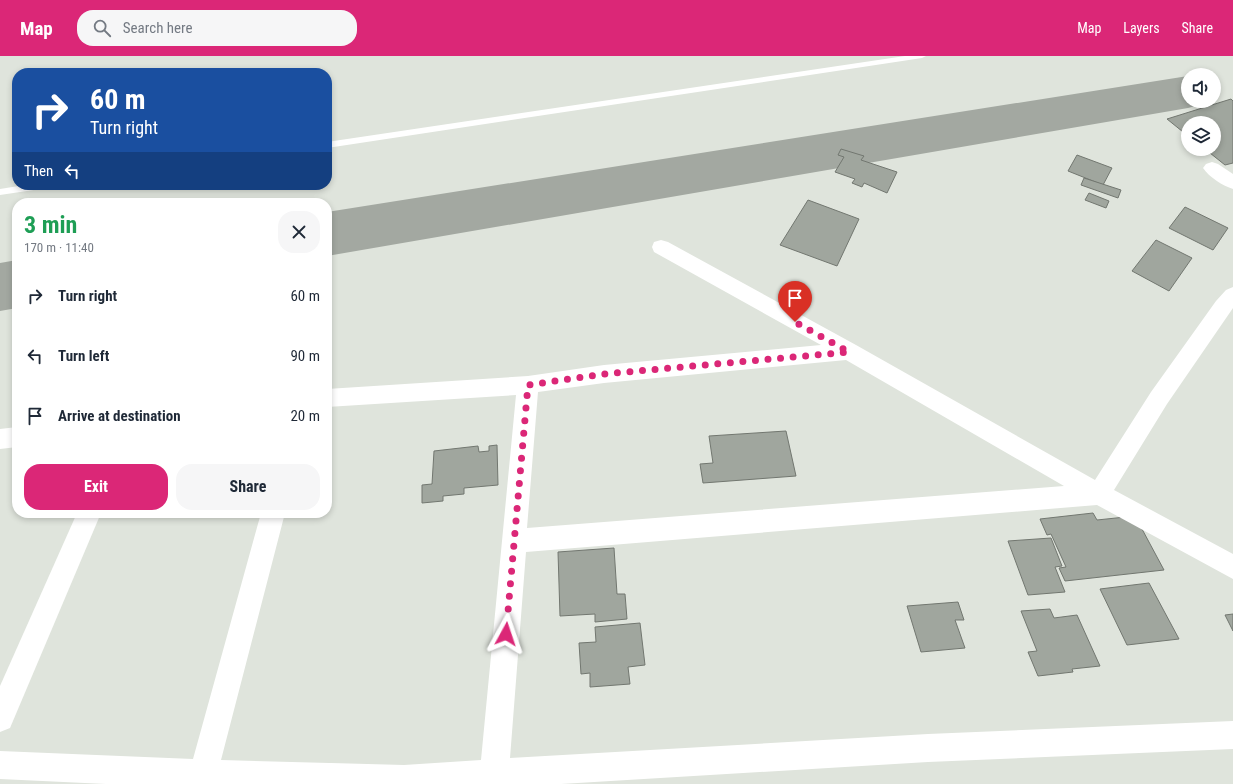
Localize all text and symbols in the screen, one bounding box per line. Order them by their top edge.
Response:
search box [77,10,357,46]
text: Map [20,17,53,40]
icon: search [91,17,113,39]
text: Search here [123,19,193,37]
text: Map [1077,20,1101,36]
text: Layers [1123,20,1160,36]
text: Share [1182,20,1213,36]
map controls [1181,68,1221,156]
button: sound [1181,68,1221,108]
text: 60 m [90,83,146,116]
icon: right [24,84,76,136]
button: layers [1181,116,1221,156]
text: Turn right [90,117,158,138]
icon: left [61,160,83,182]
text: Then [24,162,53,180]
text: 3 min [24,211,77,239]
button: close [278,211,320,253]
text: 170 m · 11:40 [24,240,94,255]
pin [778,281,812,322]
icon: right [24,285,46,307]
text: Turn right [58,287,117,305]
text: 60 m [290,287,320,305]
icon: arrive [784,287,806,309]
icon: left [24,345,46,367]
text: Turn left [58,347,109,365]
text: 90 m [290,347,320,365]
icon: arrive [24,405,46,427]
text: Arrive at destination [58,407,181,425]
text: 20 m [290,407,320,425]
button: Exit [24,464,168,510]
button: Share [176,464,320,510]
position arrow [485,613,527,655]

